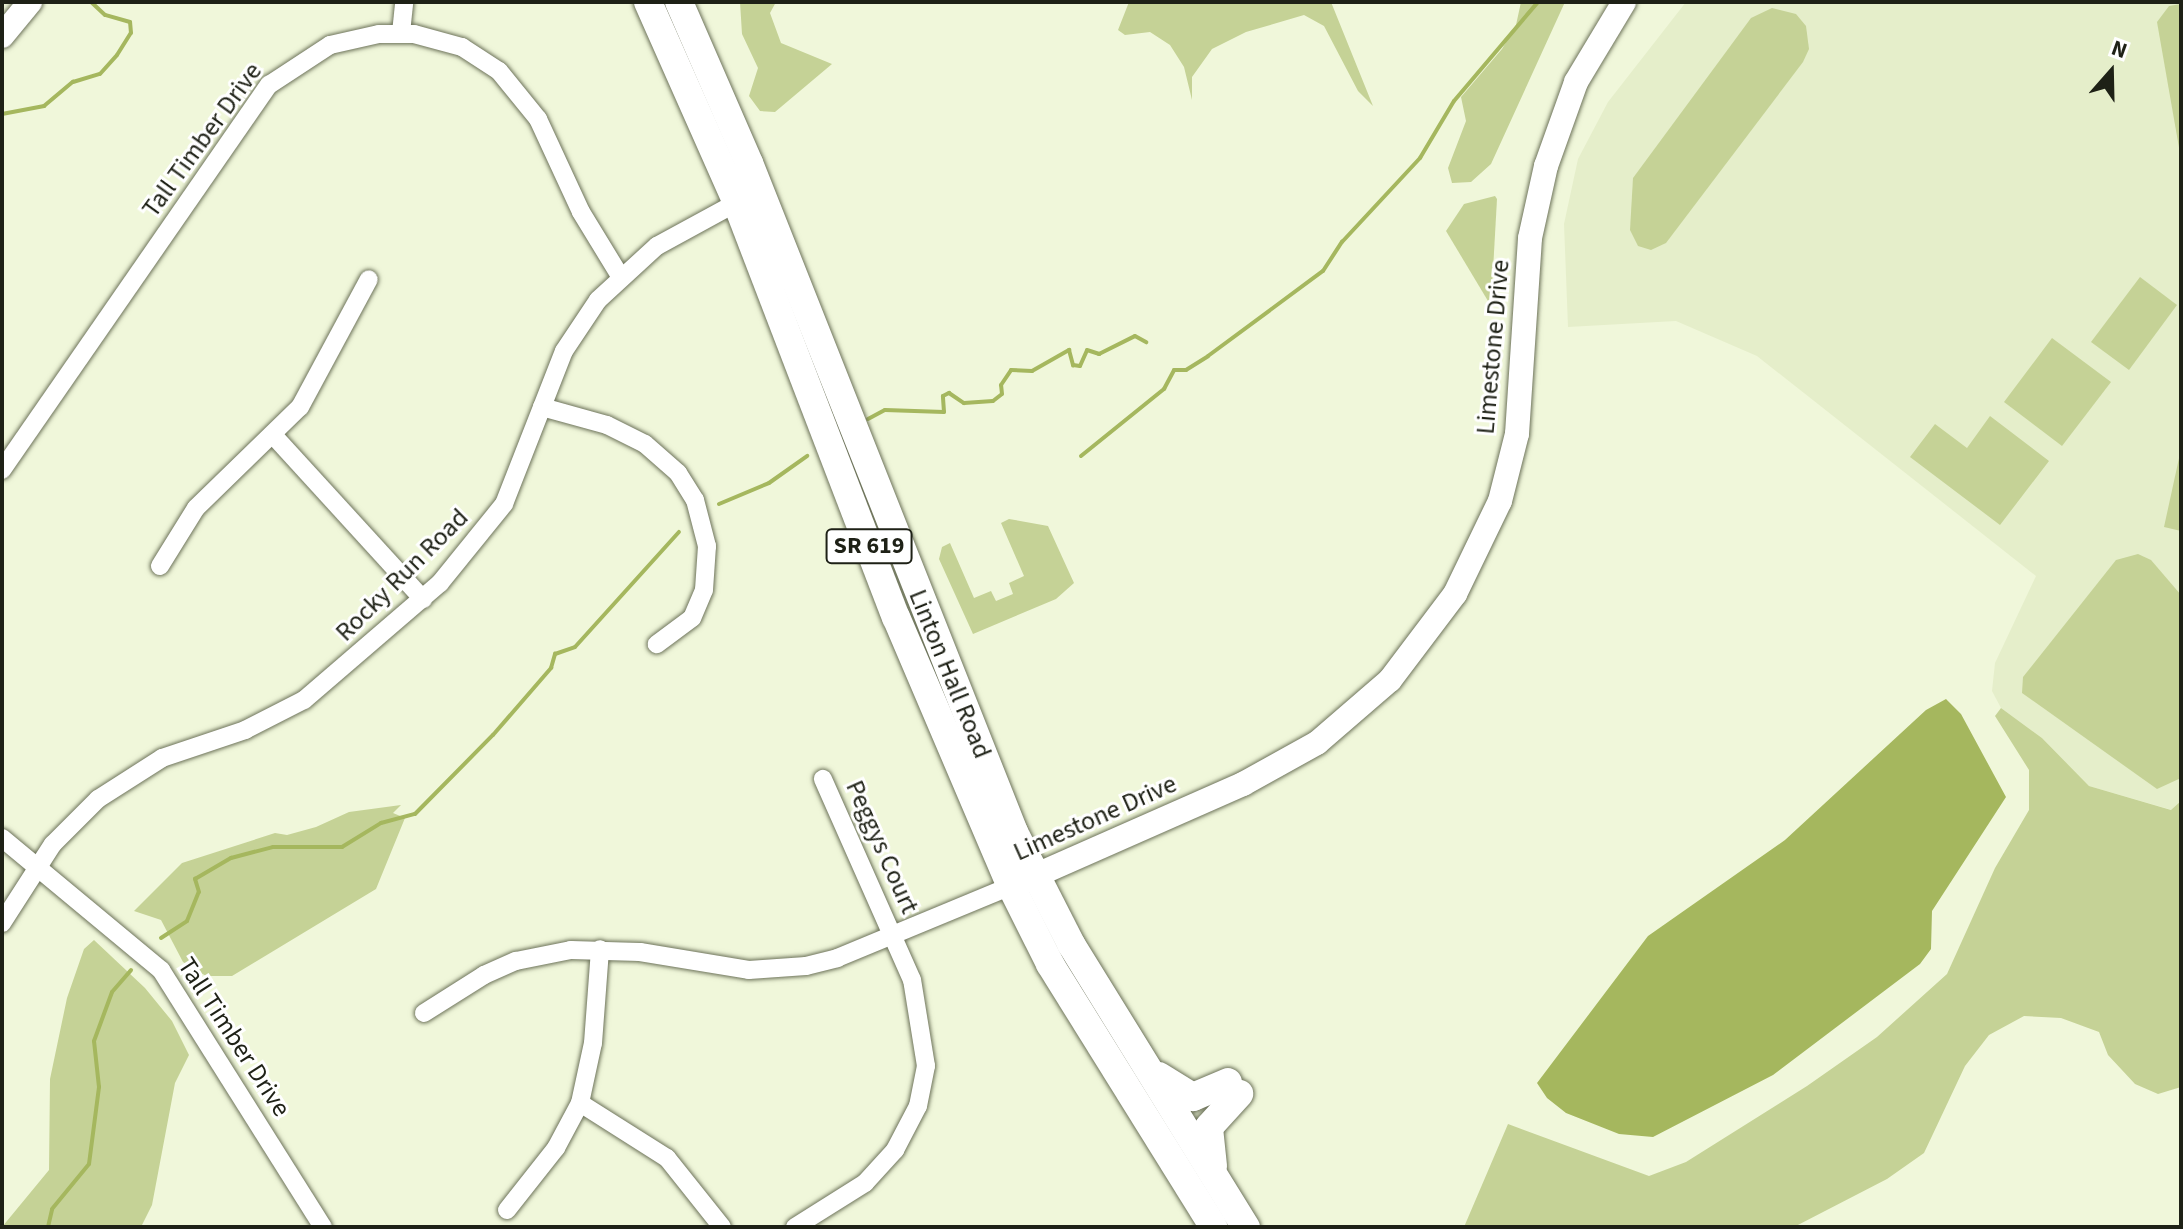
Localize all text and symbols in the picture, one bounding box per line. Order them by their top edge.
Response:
north arrow [2071,32,2151,112]
text: N [2107,32,2132,67]
street label: Tall Timber Drive [135,57,269,223]
street label: Limestone Drive [1470,258,1516,436]
street label: Rocky Run Road [329,502,475,648]
road number: SR 619 [825,526,913,566]
street label: Linton Hall Road [902,585,998,763]
street label: Limestone Drive [1009,768,1181,868]
street label: Peggys Court [839,776,925,918]
street label: Tall Timber Drive [171,952,297,1122]

